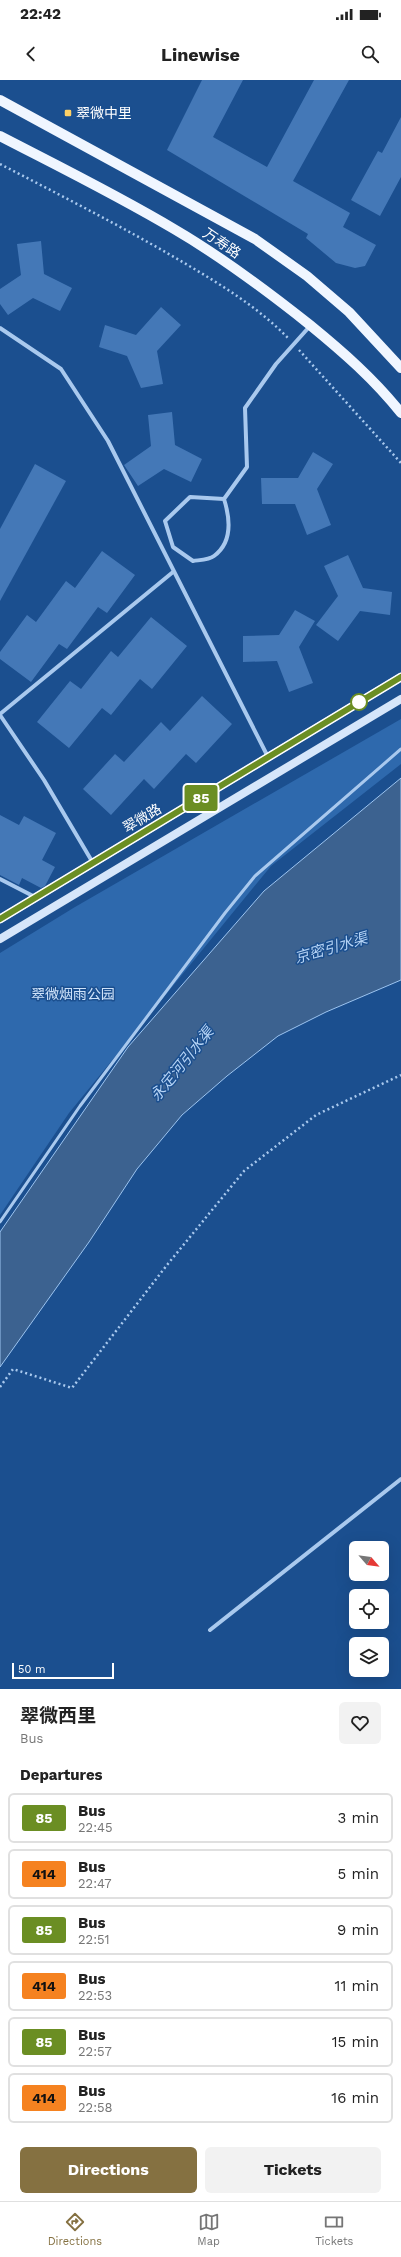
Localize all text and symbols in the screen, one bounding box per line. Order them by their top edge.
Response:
text: 22:42 [20,5,61,23]
icon: back [20,43,42,65]
icon: search [359,43,381,65]
text: Linewise [161,44,240,65]
place label: 翠微中里 [76,105,132,121]
marker: 翠微中里 [63,108,73,118]
street label: 万寿路 [200,225,244,261]
unlabelled marker [350,693,368,711]
line badge: 85 [183,785,219,811]
text: 85 [193,790,209,806]
street label: 翠微路 [120,800,164,836]
water label: 京密引水渠 [292,928,371,967]
park label: 翠微烟雨公园 [31,986,115,1002]
water label: 永定河引水渠 [147,1022,219,1105]
north arrow [349,1541,389,1581]
map controls [349,1541,389,1677]
button: locate [349,1589,389,1629]
button: layers [349,1637,389,1677]
scale bar [12,1661,114,1680]
text: 50 m [18,1663,45,1676]
button: heart [339,1702,381,1744]
text: 翠微西里 [20,1704,96,1727]
text: Bus [20,1731,43,1746]
text: Departures [20,1766,103,1784]
text: Bus [78,1802,106,1820]
text: 3 min [338,1809,379,1827]
text: 85 [36,1810,52,1826]
text: 22:45 [78,1820,113,1835]
text: Bus [78,1858,106,1876]
text: 5 min [338,1865,379,1883]
text: 414 [32,1866,56,1882]
text: 22:47 [78,1876,112,1891]
text: Bus [78,1914,106,1932]
text: 9 min [337,1921,379,1939]
text: 85 [36,1922,52,1938]
text: 22:51 [78,1932,110,1947]
text: Bus [78,1970,106,1988]
text: 11 min [335,1977,379,1995]
text: 414 [32,1978,56,1994]
text: 22:53 [78,1988,112,2003]
text: Bus [78,2026,106,2044]
text: 15 min [332,2033,379,2051]
text: 85 [36,2034,52,2050]
text: 22:57 [78,2044,112,2059]
text: Bus [78,2082,106,2100]
text: 16 min [331,2089,379,2107]
text: 414 [32,2090,56,2106]
text: 22:58 [78,2100,113,2115]
button: Directions [20,2147,197,2193]
button: Tickets [205,2147,381,2193]
tab: Directions [48,2211,102,2248]
tab: Map [197,2211,220,2248]
tab: Tickets [315,2211,353,2248]

